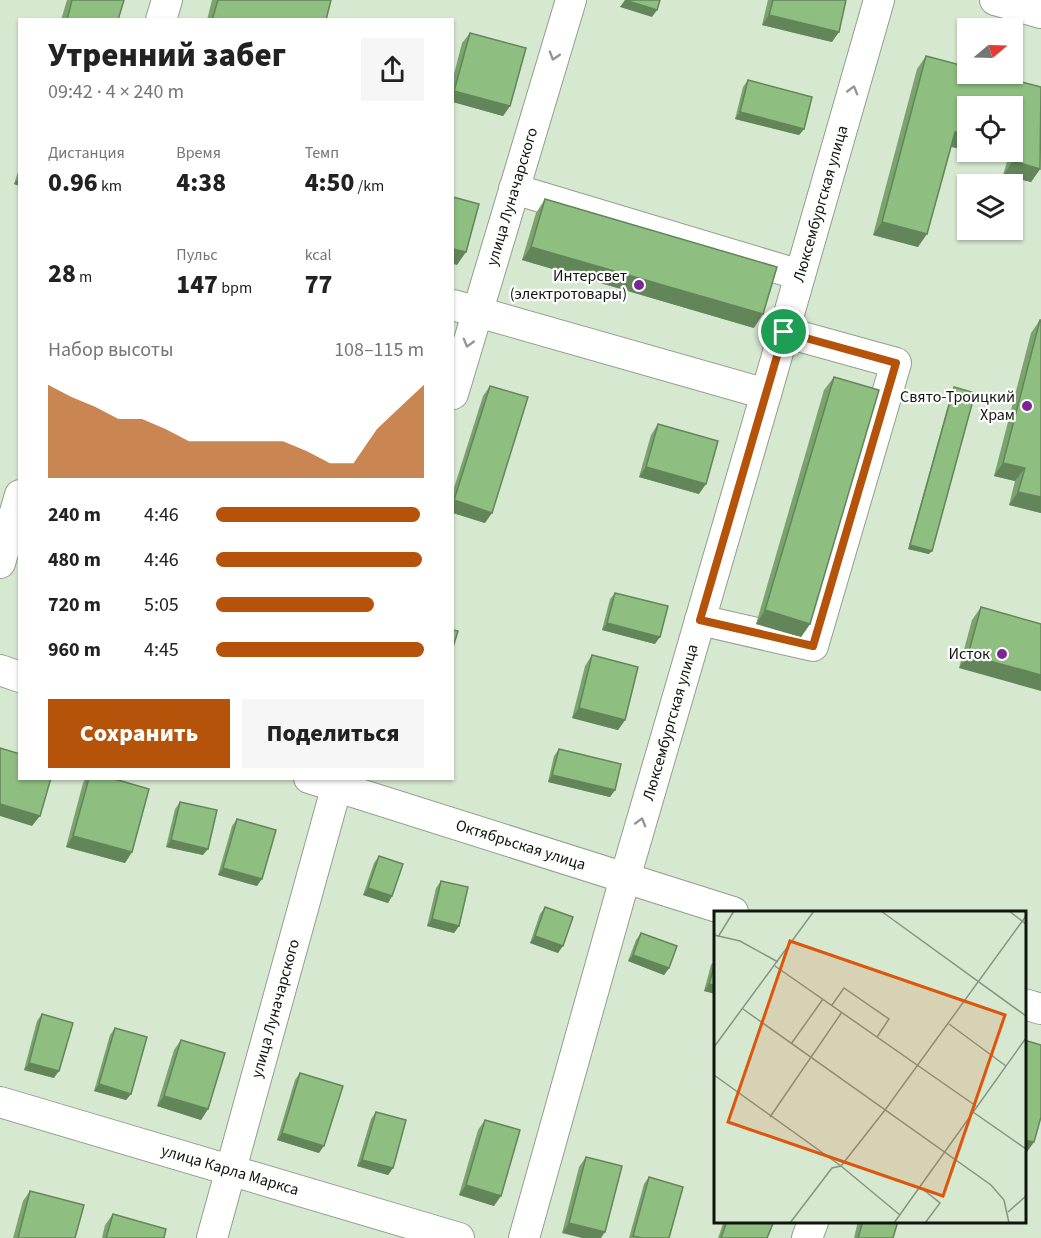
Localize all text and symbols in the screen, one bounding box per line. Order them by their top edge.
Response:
north arrow [957,18,1023,84]
map controls [957,18,1023,240]
text: Утренний забег [48,32,286,79]
button: share [361,38,424,101]
one-way arrow [549,50,561,61]
text: 09:42 · 4 × 240 m [48,78,184,106]
one-way arrow [846,85,858,96]
button: locate [957,96,1023,162]
street label: Люксембургская улица [788,123,853,285]
street label: улица Луначарского [481,125,543,268]
text: Дистанция [48,142,125,164]
text: Время [176,142,221,164]
text: Темп [305,142,339,164]
text: 0.96 [48,164,98,201]
text: 4:38 [176,164,226,201]
text: 4:50 [305,164,354,201]
button: layers [957,174,1023,240]
text: km [98,175,122,197]
text: /km [354,175,384,197]
text: Пульс [176,244,218,266]
text: kcal [305,244,332,266]
text: 28 [48,255,76,292]
place label: Интерсвет (электротовары) [510,265,627,305]
text: m [76,266,92,288]
text: 147 [176,266,218,303]
text: 77 [305,266,332,303]
text: bpm [218,277,252,299]
marker: Интерсвет (электротовары) [632,278,646,292]
pin [758,306,809,357]
icon: arrive [767,315,800,348]
text: Набор высоты [48,336,173,364]
text: 108–115 m [334,336,424,364]
one-way arrow [463,337,475,348]
place label: Свято-Троицкий Храм [900,386,1015,426]
marker: Свято-Троицкий Храм [1020,399,1034,413]
text: 240 m [48,501,101,529]
text: 4:46 [144,501,179,529]
text: 480 m [48,546,101,574]
text: 4:46 [144,546,179,574]
text: 720 m [48,591,101,619]
text: 5:05 [144,591,179,619]
text: 960 m [48,636,101,664]
text: 4:45 [144,636,179,664]
street label: Люксембургская улица [637,641,704,803]
place label: Исток [949,643,990,665]
marker: Исток [995,647,1009,661]
button: Сохранить [48,699,230,768]
button: Поделиться [242,699,424,768]
street label: Октябрьская улица [453,814,589,876]
one-way arrow [634,817,646,828]
inset map [714,911,1026,1223]
street label: улица Луначарского [246,937,305,1081]
street label: улица Карла Маркса [159,1139,302,1201]

